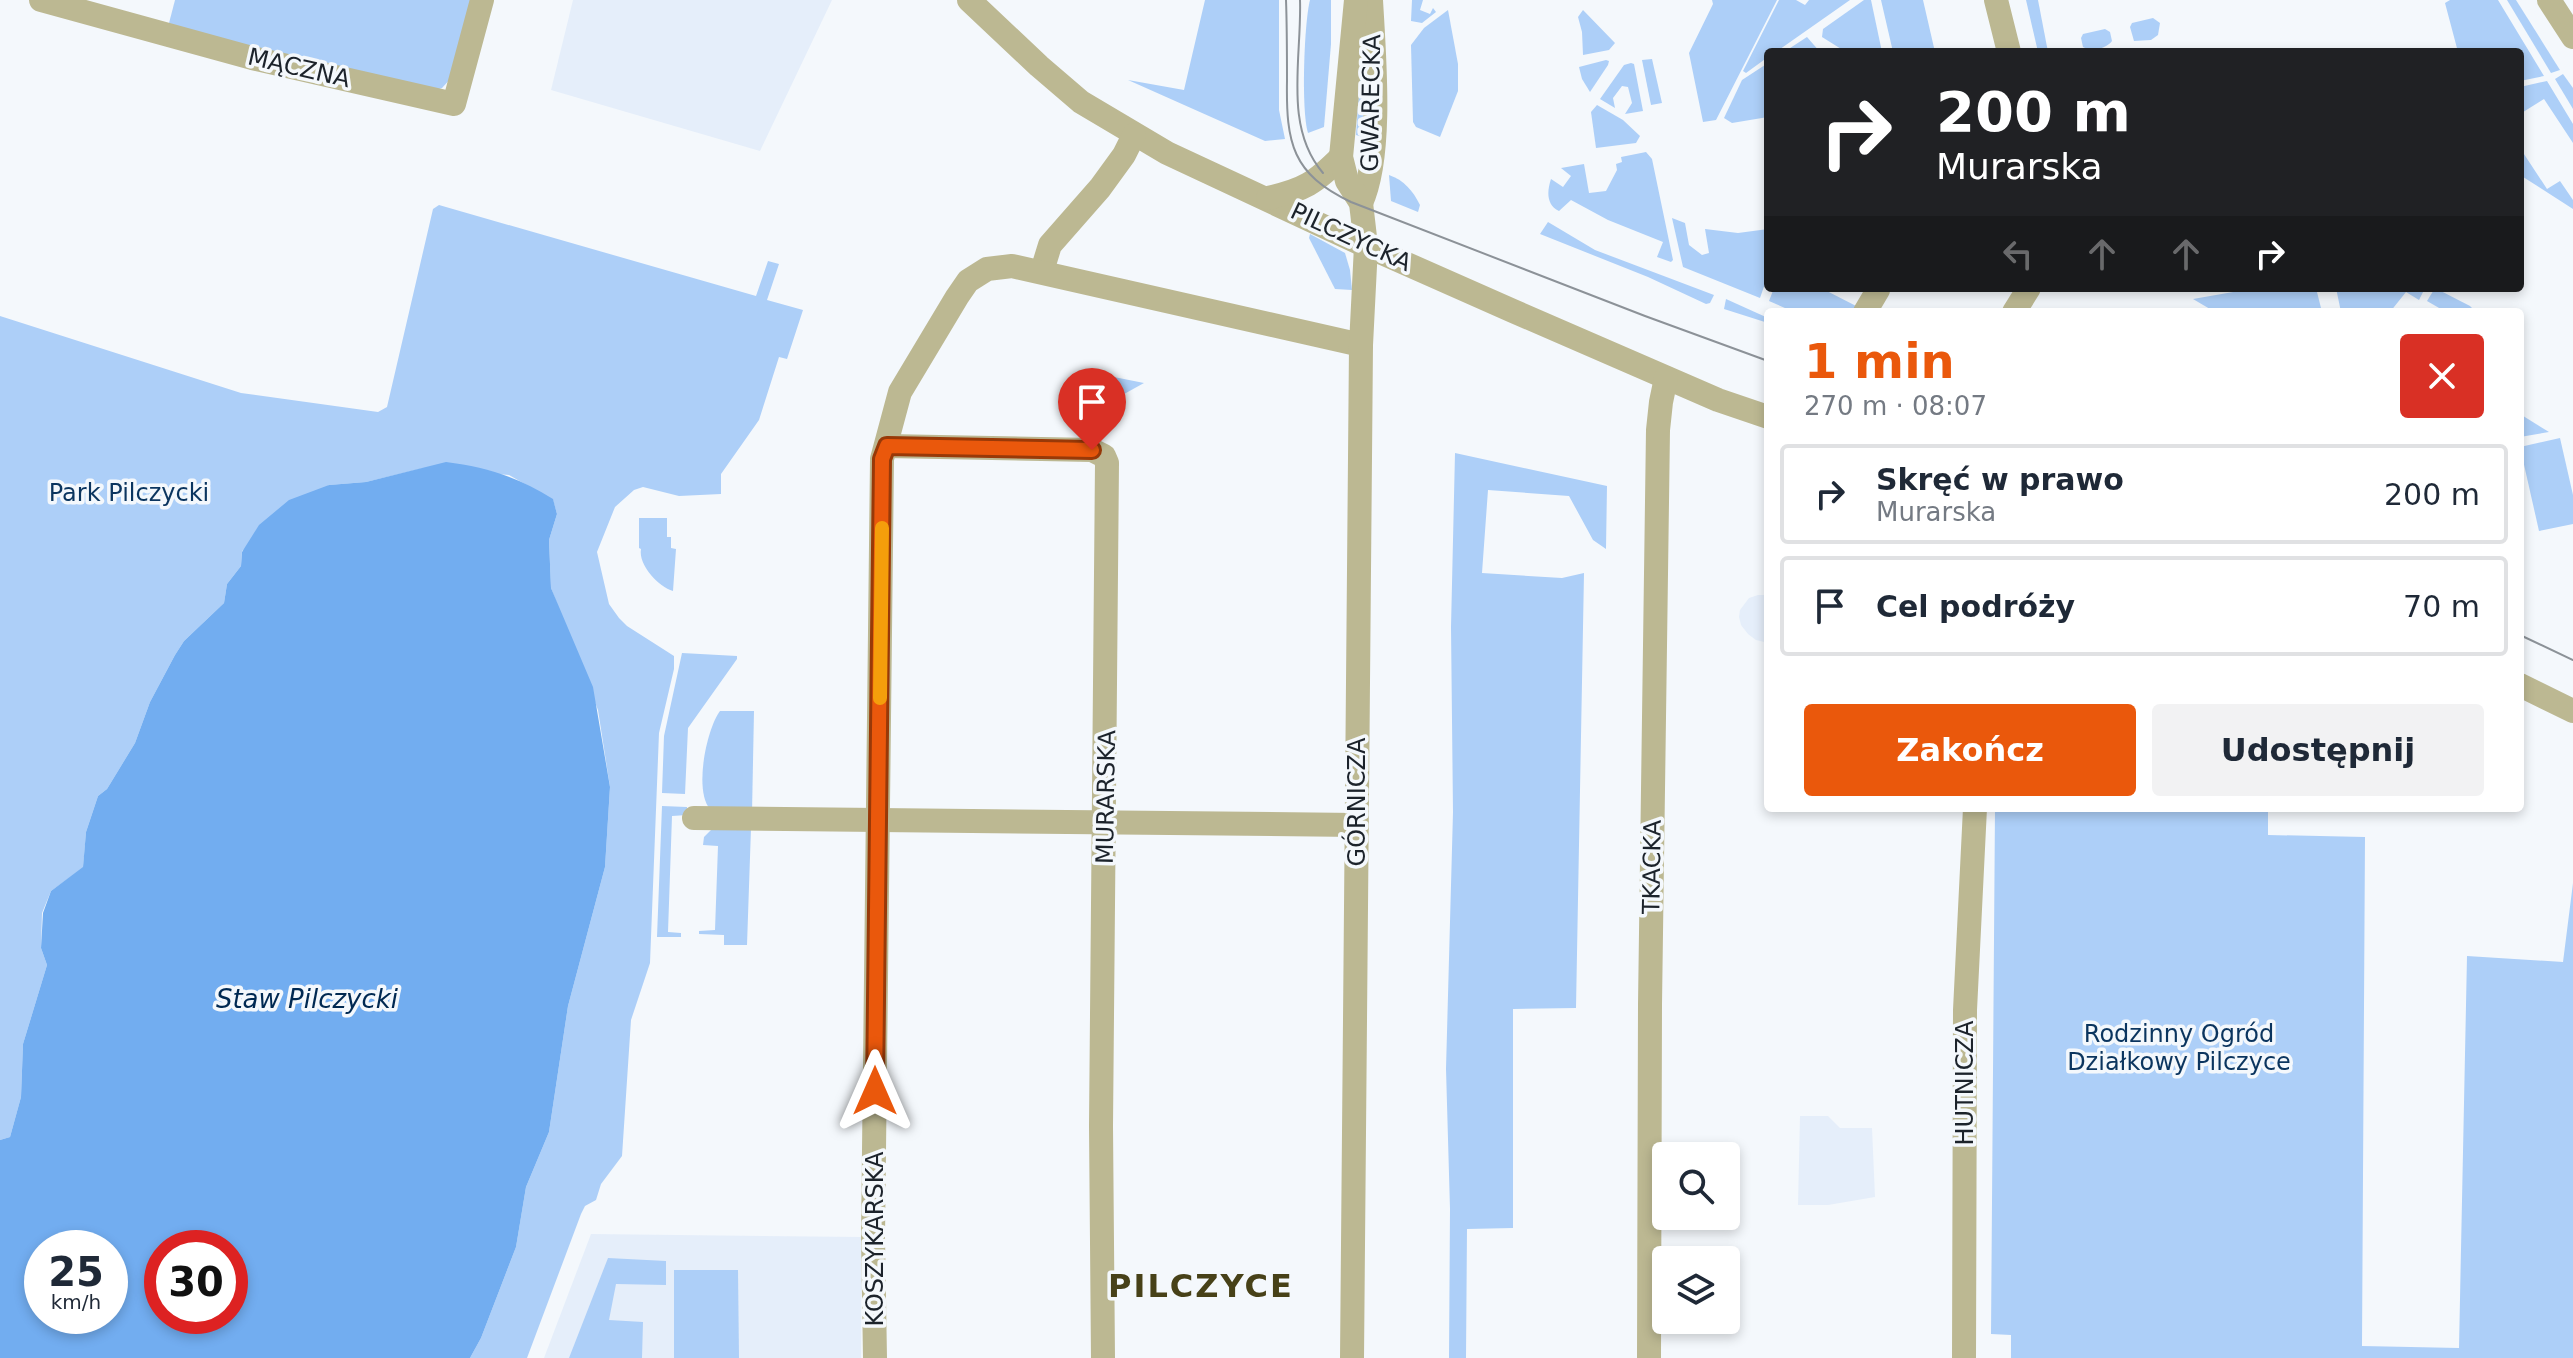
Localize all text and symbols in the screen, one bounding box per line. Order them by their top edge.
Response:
street label: GWARECKA [1356,33,1386,172]
street label: MĄCZNA [245,43,354,93]
text: 200 m [1936,79,2131,144]
icon: right [1804,80,1908,184]
text: Murarska [1936,146,2103,187]
street label: PILCZYCKA [1286,197,1416,277]
icon: left [1996,232,2040,276]
icon: ahead [2080,232,2124,276]
icon: ahead [2164,232,2208,276]
icon: right [2248,232,2292,276]
text: 1 min [1804,333,1955,389]
button: close [2400,334,2484,418]
pin [1058,368,1126,450]
icon: arrive [1070,380,1114,424]
text: 270 m · 08:07 [1804,391,1987,421]
text: Skręć w prawo [1876,462,2124,497]
icon: right [1808,472,1852,516]
text: 200 m [2384,477,2480,512]
park label: Park Pilczycki [49,479,209,507]
text: Murarska [1876,497,1996,527]
icon: arrive [1808,584,1852,628]
text: Cel podróży [1876,589,2075,624]
text: 70 m [2403,589,2480,624]
button: Zakończ [1804,704,2136,796]
button: Udostępnij [2152,704,2484,796]
street label: MURARSKA [1091,729,1121,864]
street label: GÓRNICZA [1341,737,1371,866]
street label: TKACKA [1637,819,1667,915]
water label: Staw Pilczycki [216,984,399,1014]
street label: HUTNICZA [1951,1020,1979,1145]
park label: Rodzinny Ogród Działkowy Pilczyce [2067,1020,2291,1076]
position arrow [833,1049,917,1133]
map controls [1652,1142,1740,1334]
button: search [1652,1142,1740,1230]
street label: KOSZYKARSKA [861,1151,889,1327]
speed limit sign: 30 [144,1230,248,1334]
button: layers [1652,1246,1740,1334]
text: 25 [48,1249,104,1295]
district label: PILCZYCE [1108,1267,1294,1305]
text: km/h [51,1290,101,1314]

